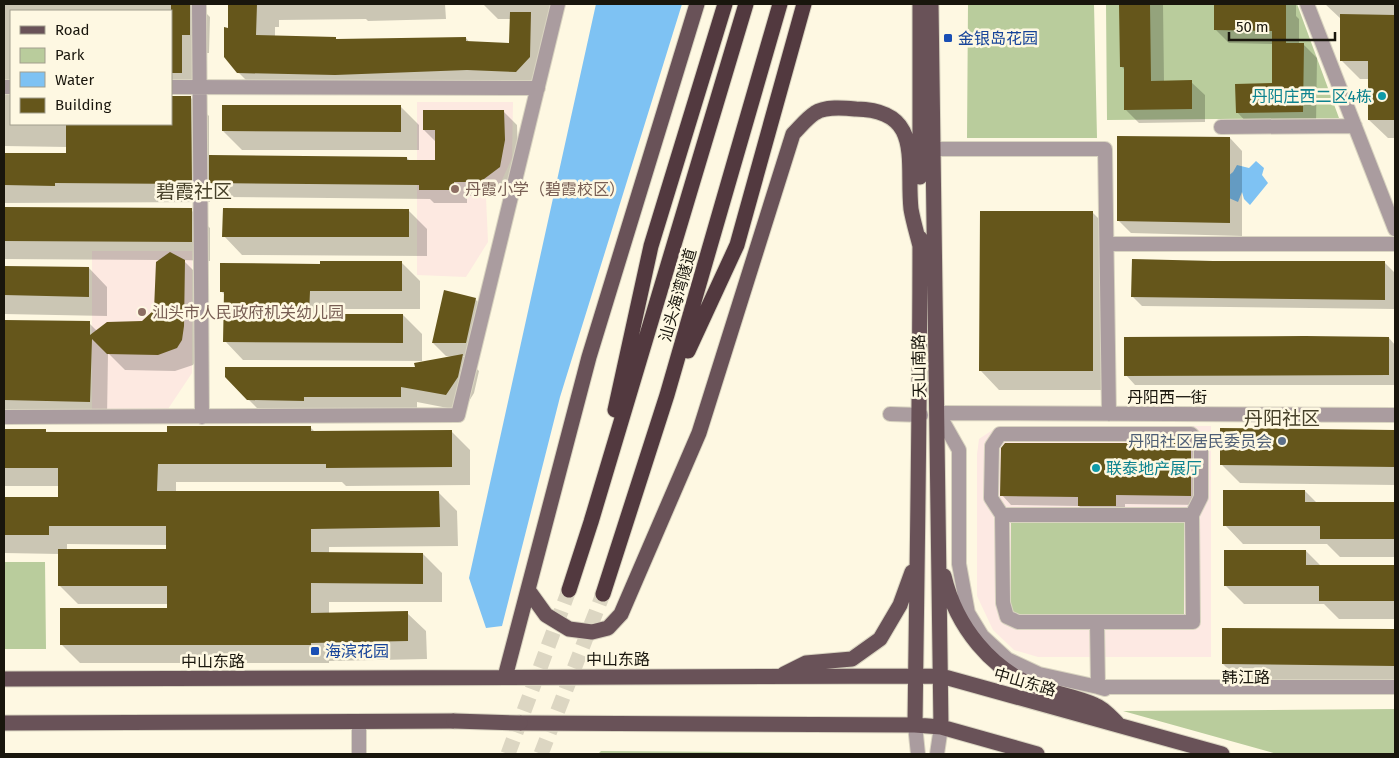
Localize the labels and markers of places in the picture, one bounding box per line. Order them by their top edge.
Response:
place label: 金银岛花园 [958,29,1038,48]
marker: 金银岛花园 [942,32,954,44]
place label: 丹阳庄西二区4栋 [1251,87,1372,106]
marker: 丹阳庄西二区4栋 [1376,90,1388,102]
place label: 丹霞小学（碧霞校区） [465,180,625,199]
marker: 丹霞小学（碧霞校区） [449,183,461,195]
place label: 汕头市人民政府机关幼儿园 [152,303,344,322]
marker: 汕头市人民政府机关幼儿园 [136,306,148,318]
place label: 丹阳社区居民委员会 [1128,432,1272,451]
marker: 丹阳社区居民委员会 [1276,435,1288,447]
place label: 联泰地产展厅 [1106,459,1202,478]
marker: 联泰地产展厅 [1090,462,1102,474]
place label: 海滨花园 [325,642,389,661]
marker: 海滨花园 [309,645,321,657]

